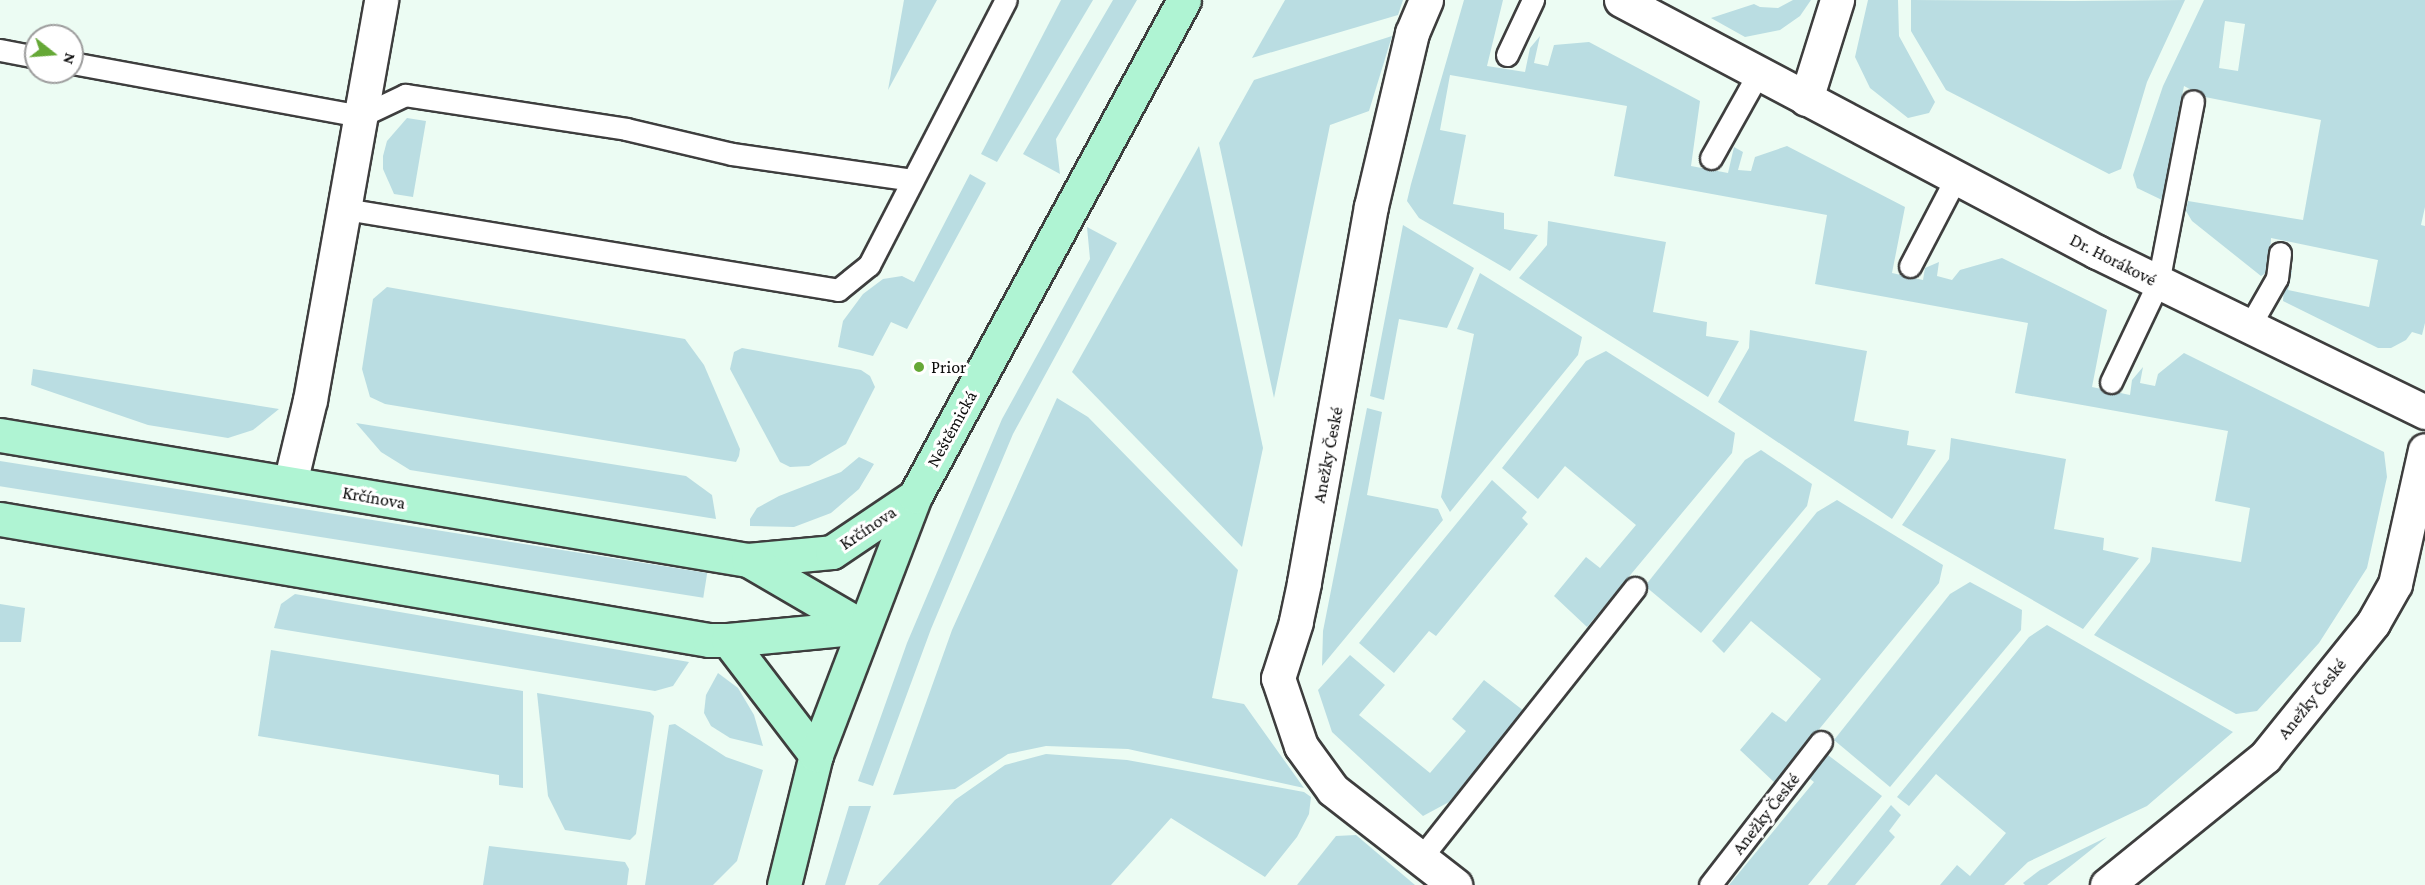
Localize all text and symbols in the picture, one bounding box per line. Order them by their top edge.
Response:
north arrow [24,24,84,84]
text: N [60,51,80,67]
street label: Dr. Horákové [2066,229,2160,291]
place label: Prior [931,356,966,378]
marker: Prior [912,360,926,374]
street label: Neštěmická [922,387,982,471]
street label: Anežky České [1308,405,1348,505]
street label: Krčínova [341,482,407,514]
street label: Krčínova [836,501,900,555]
street label: Anežky České [2273,654,2351,744]
street label: Anežky České [1728,769,1804,859]

